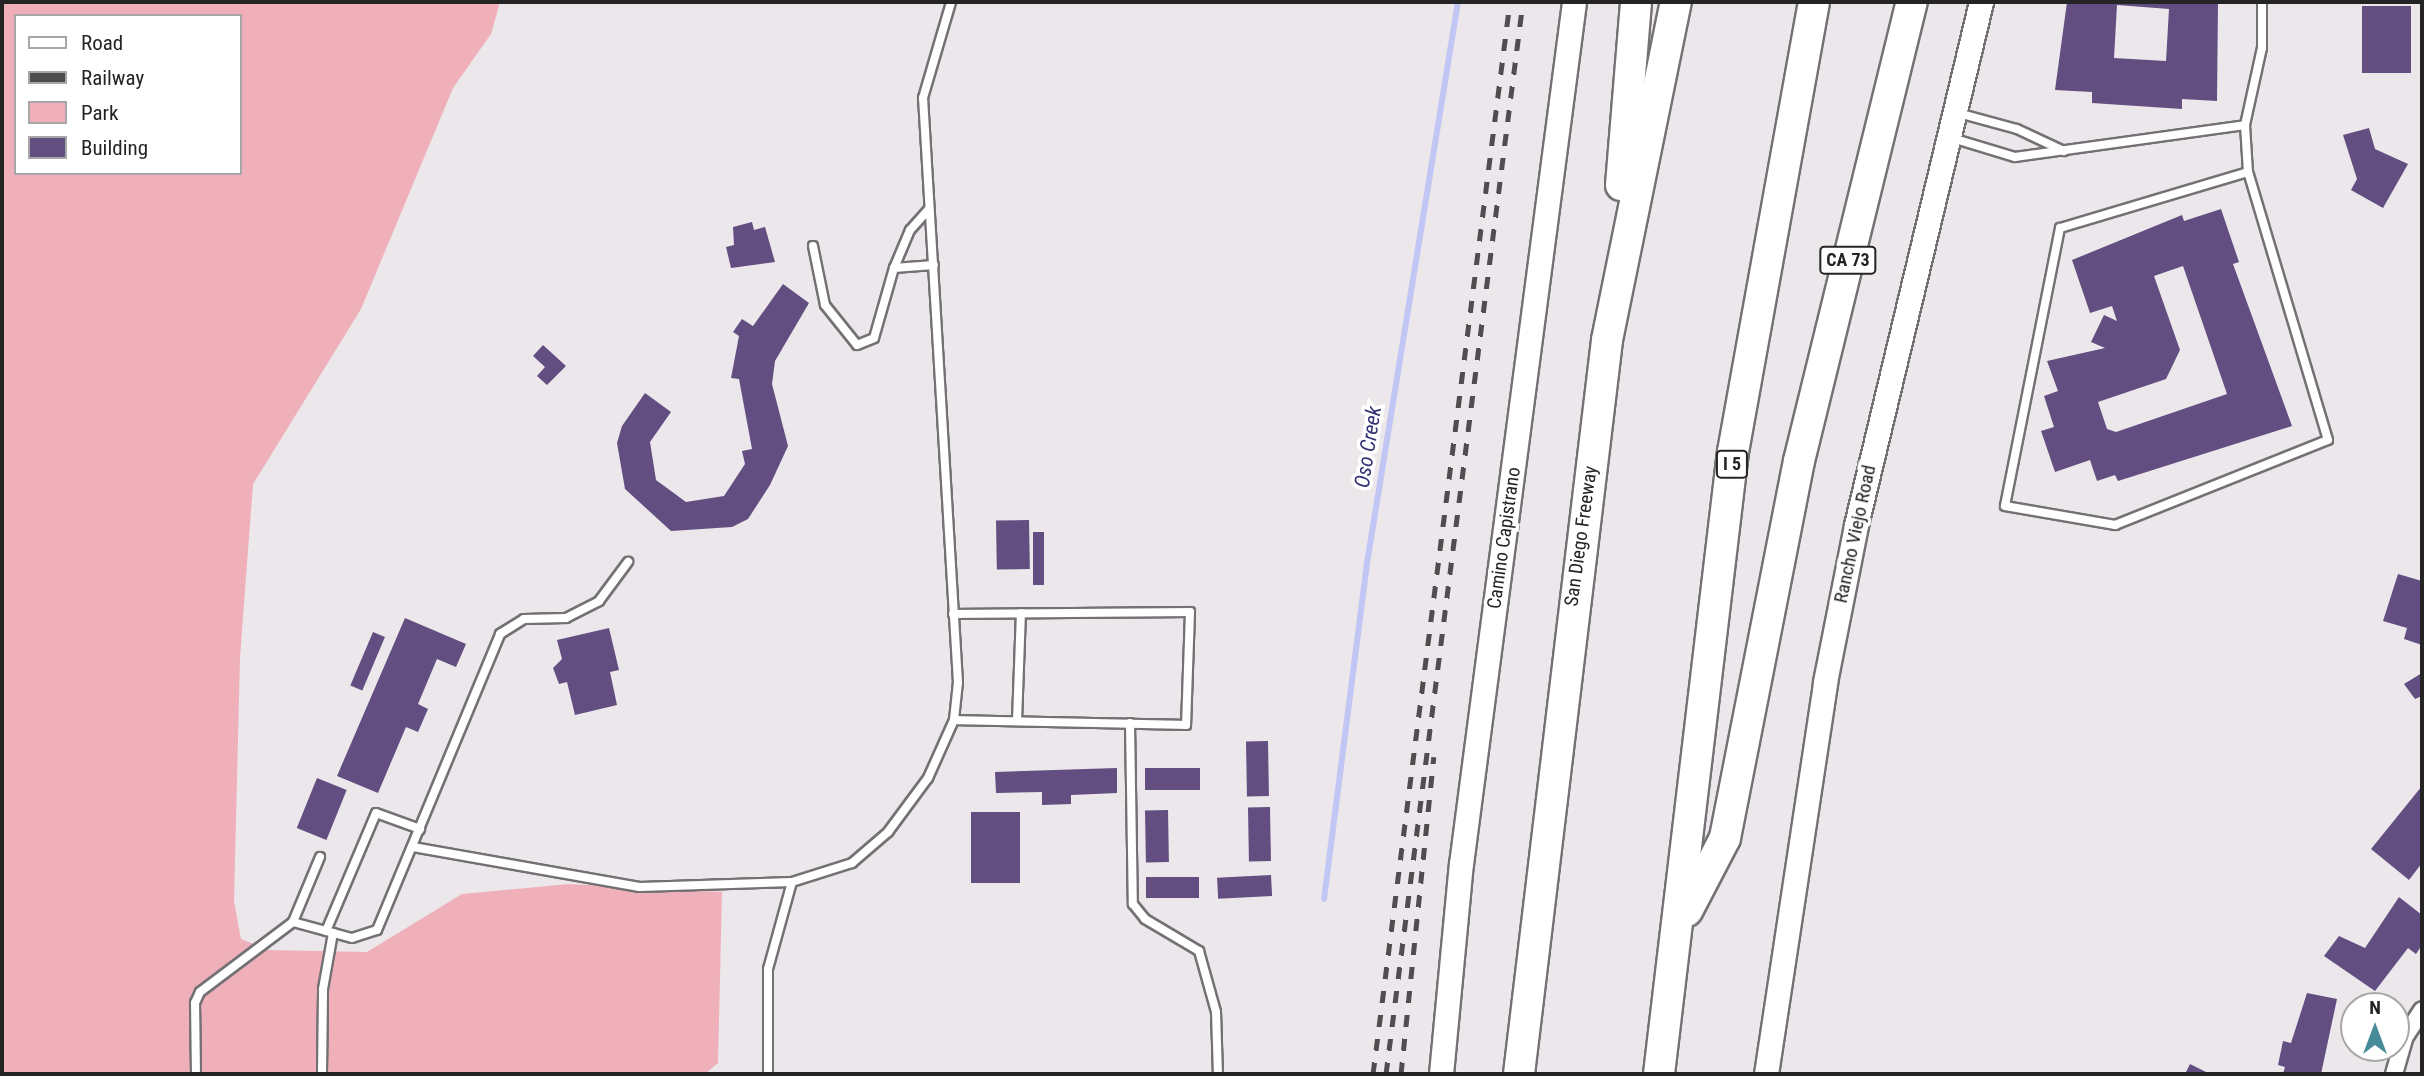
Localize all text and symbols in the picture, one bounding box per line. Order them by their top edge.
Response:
legend [14,14,242,175]
text: Road [81,31,123,55]
text: Railway [81,66,144,90]
text: Park [81,101,118,125]
text: Building [81,136,148,160]
road number: CA 73 [1818,246,1878,274]
water label: Oso Creek [1349,404,1387,490]
road number: I 5 [1714,450,1750,478]
street label: Rancho Viejo Road [1829,463,1881,605]
street label: San Diego Freeway [1560,464,1602,608]
street label: Camino Capistrano [1483,466,1525,610]
north arrow [2340,992,2410,1062]
text: N [2369,996,2381,1019]

